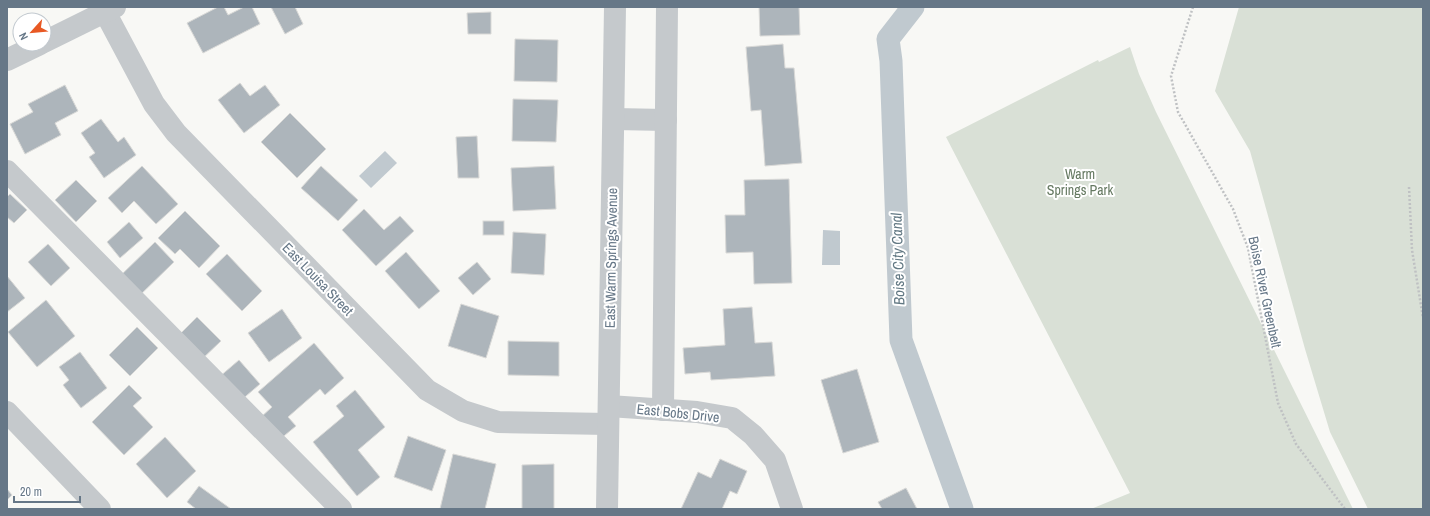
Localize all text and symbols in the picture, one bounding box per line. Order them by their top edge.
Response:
north arrow [12,12,52,52]
text: N [15,30,31,43]
park label: Warm Springs Park [1047,165,1113,199]
street label: East Warm Springs Avenue [601,188,621,328]
water label: Boise City Canal [885,212,910,306]
street label: Boise River Greenbelt [1244,235,1286,349]
street label: East Louisa Street [279,239,357,319]
street label: East Bobs Drive [636,400,720,426]
scale bar [14,478,80,504]
text: 20 m [20,484,42,500]

